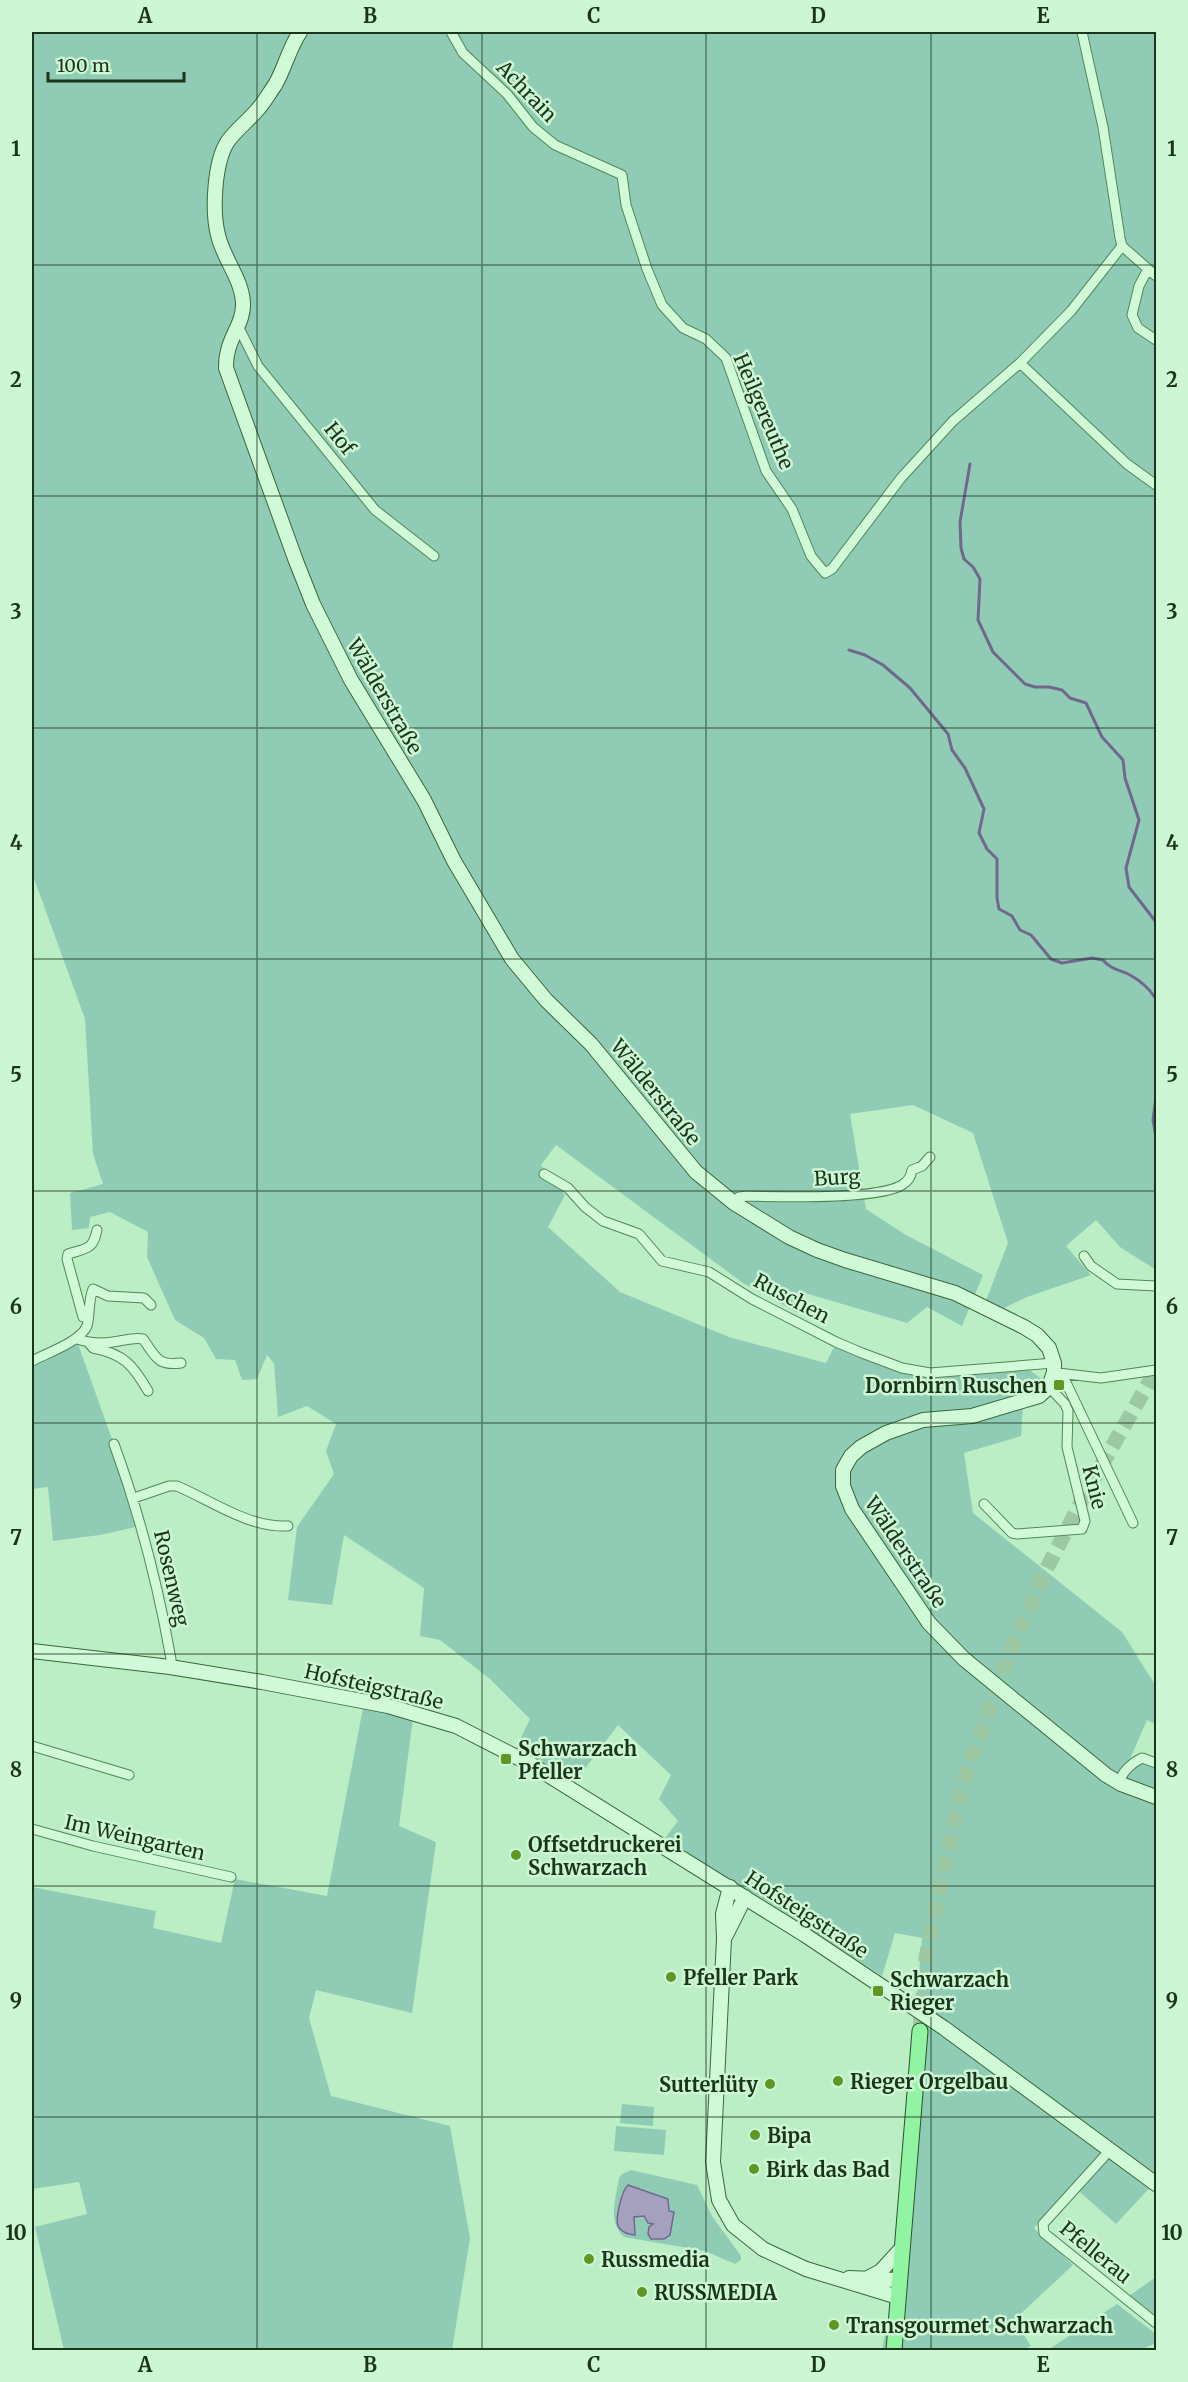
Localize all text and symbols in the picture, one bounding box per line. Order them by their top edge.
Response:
text: A [137,3,153,28]
text: B [363,3,377,28]
text: C [587,3,601,28]
text: D [810,3,826,28]
text: E [1036,3,1050,28]
scale bar [48,45,184,83]
text: 100 m [57,54,110,77]
street label: Achrain [491,54,562,127]
text: 1 [11,136,21,161]
text: 1 [1167,136,1177,161]
street label: Heilgereuthe [728,349,800,473]
text: 2 [10,367,22,392]
text: 2 [1166,367,1178,392]
street label: Hof [319,417,362,460]
text: 3 [10,599,22,624]
text: 3 [1166,599,1178,624]
street label: Wälderstraße [341,633,428,758]
text: 4 [10,830,23,855]
text: 4 [1166,830,1179,855]
street label: Wälderstraße [605,1033,706,1150]
text: 5 [10,1062,22,1087]
text: 5 [1166,1062,1178,1087]
street label: Burg [813,1163,861,1191]
street label: Ruschen [750,1268,834,1328]
text: 6 [10,1294,22,1319]
text: 6 [1166,1294,1178,1319]
place label: Dornbirn Ruschen [865,1373,1047,1398]
marker: Dornbirn Ruschen [1052,1378,1066,1392]
street label: Knie [1077,1462,1113,1512]
street label: Wälderstraße [859,1491,952,1613]
text: 7 [10,1525,22,1550]
text: 7 [1166,1525,1178,1550]
street label: Rosenweg [149,1527,195,1629]
street label: Hofsteigstraße [302,1658,446,1714]
place label: Schwarzach Pfeller [518,1736,638,1784]
marker: Schwarzach Pfeller [499,1752,513,1766]
text: 8 [10,1757,22,1782]
text: 8 [1166,1757,1178,1782]
street label: Im Weingarten [62,1809,208,1865]
place label: Offsetdruckerei Schwarzach [528,1832,682,1880]
marker: Offsetdruckerei Schwarzach [509,1848,523,1862]
street label: Hofsteigstraße [741,1865,873,1963]
place label: Pfeller Park [683,1965,798,1990]
place label: Schwarzach Rieger [890,1967,1010,2015]
marker: Pfeller Park [664,1970,678,1984]
marker: Schwarzach Rieger [871,1984,885,1998]
text: 9 [10,1988,22,2013]
text: 9 [1166,1988,1178,2013]
place label: Rieger Orgelbau [850,2069,1008,2094]
place label: Sutterlüty [659,2072,758,2097]
marker: Rieger Orgelbau [831,2074,845,2088]
marker: Sutterlüty [763,2077,777,2091]
place label: Bipa [767,2123,811,2148]
marker: Bipa [748,2128,762,2142]
place label: Birk das Bad [766,2157,890,2182]
marker: Birk das Bad [747,2162,761,2176]
street label: Pfellerau [1055,2215,1137,2289]
text: 10 [5,2220,27,2245]
text: 10 [1161,2220,1183,2245]
place label: Russmedia [601,2247,710,2272]
marker: Russmedia [582,2252,596,2266]
place label: RUSSMEDIA [654,2280,778,2305]
marker: RUSSMEDIA [635,2285,649,2299]
place label: Transgourmet Schwarzach [846,2313,1114,2338]
marker: Transgourmet Schwarzach [827,2318,841,2332]
text: A [137,2352,153,2377]
text: B [363,2352,377,2377]
text: C [587,2352,601,2377]
text: D [810,2352,826,2377]
text: E [1036,2352,1050,2377]

